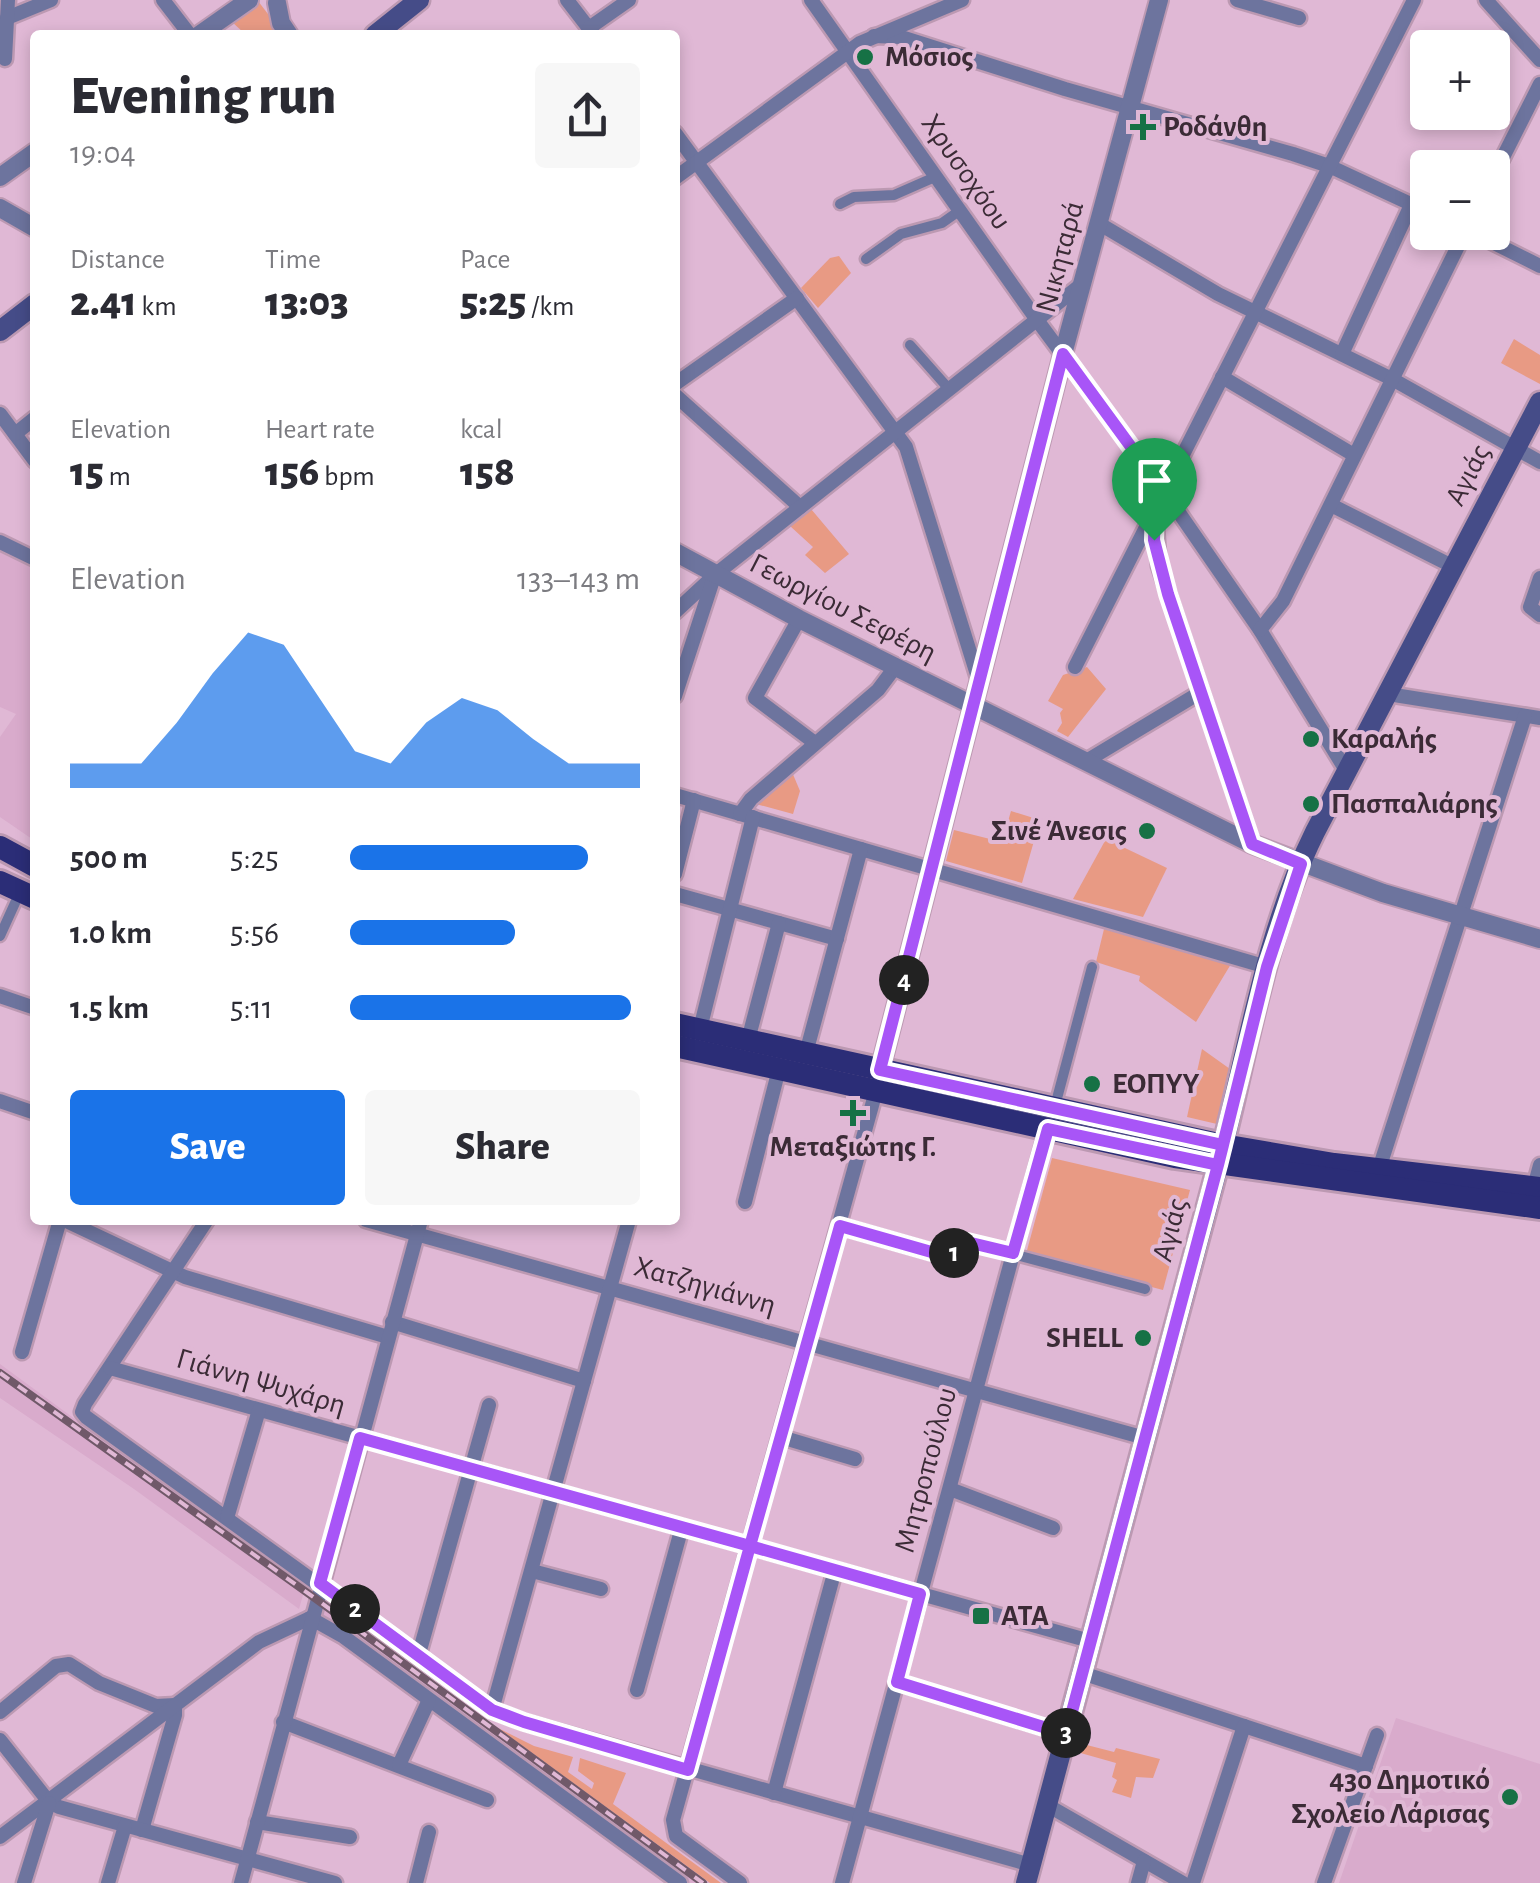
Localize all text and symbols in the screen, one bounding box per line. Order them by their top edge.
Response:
map controls [1410,30,1510,250]
button: + [1410,30,1510,130]
place label: Μόσιος [885,42,974,72]
marker: Μόσιος [854,46,876,68]
button: share [535,63,640,168]
text: Evening run [70,69,336,124]
street label: Χρυσοχόου [915,109,1017,235]
place label: Ροδάνθη [1163,112,1268,142]
marker: Ροδάνθη [1132,116,1154,138]
text: 19:04 [70,137,136,169]
button: − [1410,150,1510,250]
street label: Νικηταρά [1031,198,1089,316]
text: Distance [70,246,165,274]
text: Time [265,246,321,274]
text: Pace [460,246,510,274]
text: 2.41 [70,281,137,323]
text: 13:03 [265,281,349,323]
text: 5:25 [460,281,527,323]
text: km [137,293,177,321]
text: /km [527,293,574,321]
text: Elevation [70,416,171,444]
text: Heart rate [265,416,375,444]
text: kcal [460,416,503,444]
pin [1112,438,1197,541]
street label: Αγιάς [1440,440,1496,510]
text: 15 [70,451,104,493]
text: 156 [265,451,319,493]
text: 158 [460,451,515,493]
icon: arrive [1127,453,1182,508]
text: m [104,463,131,491]
text: bpm [319,463,375,491]
street label: Γεωργίου Σεφέρη [745,548,941,668]
text: Elevation [70,563,186,595]
text: 133–143 m [517,563,640,595]
place label: Καραλής [1331,724,1437,754]
marker: Καραλής [1300,728,1322,750]
place label: Πασπαλιάρης [1331,789,1498,819]
marker: Πασπαλιάρης [1300,793,1322,815]
place label: Σινέ Άνεσις [991,816,1127,846]
marker: Σινέ Άνεσις [1136,820,1158,842]
text: 500 m [70,842,148,874]
text: 5:25 [230,842,279,874]
text: 1.0 km [70,917,152,949]
text: 5:56 [230,917,279,949]
pin: 4 [879,955,929,1005]
text: 4 [897,966,911,994]
text: 1.5 km [70,992,149,1024]
text: 5:11 [230,992,273,1024]
place label: ΕΟΠΥΥ [1112,1069,1200,1099]
marker: ΕΟΠΥΥ [1081,1073,1103,1095]
button: Save [70,1090,345,1205]
button: Share [365,1090,640,1205]
marker: Μεταξιώτης Γ. [842,1102,864,1124]
place label: Μεταξιώτης Γ. [770,1132,936,1162]
street label: Αγιάς [1147,1195,1193,1265]
pin: 1 [929,1228,979,1278]
text: 1 [949,1239,959,1267]
street label: Χατζηγιάννη [631,1251,779,1321]
place label: SHELL [1046,1323,1123,1353]
marker: SHELL [1132,1327,1154,1349]
street label: Γιάννη Ψυχάρη [173,1344,349,1420]
street label: Μητροπούλου [890,1384,962,1556]
pin: 2 [330,1584,380,1634]
text: 2 [348,1595,362,1623]
place label: ΑΤΑ [1001,1601,1049,1631]
marker: ΑΤΑ [970,1605,992,1627]
pin: 3 [1041,1708,1091,1758]
text: 3 [1060,1719,1072,1747]
place label: 43ο Δημοτικό Σχολείο Λάρισας [1291,1765,1490,1829]
marker: 43ο Δημοτικό Σχολείο Λάρισας [1499,1786,1521,1808]

